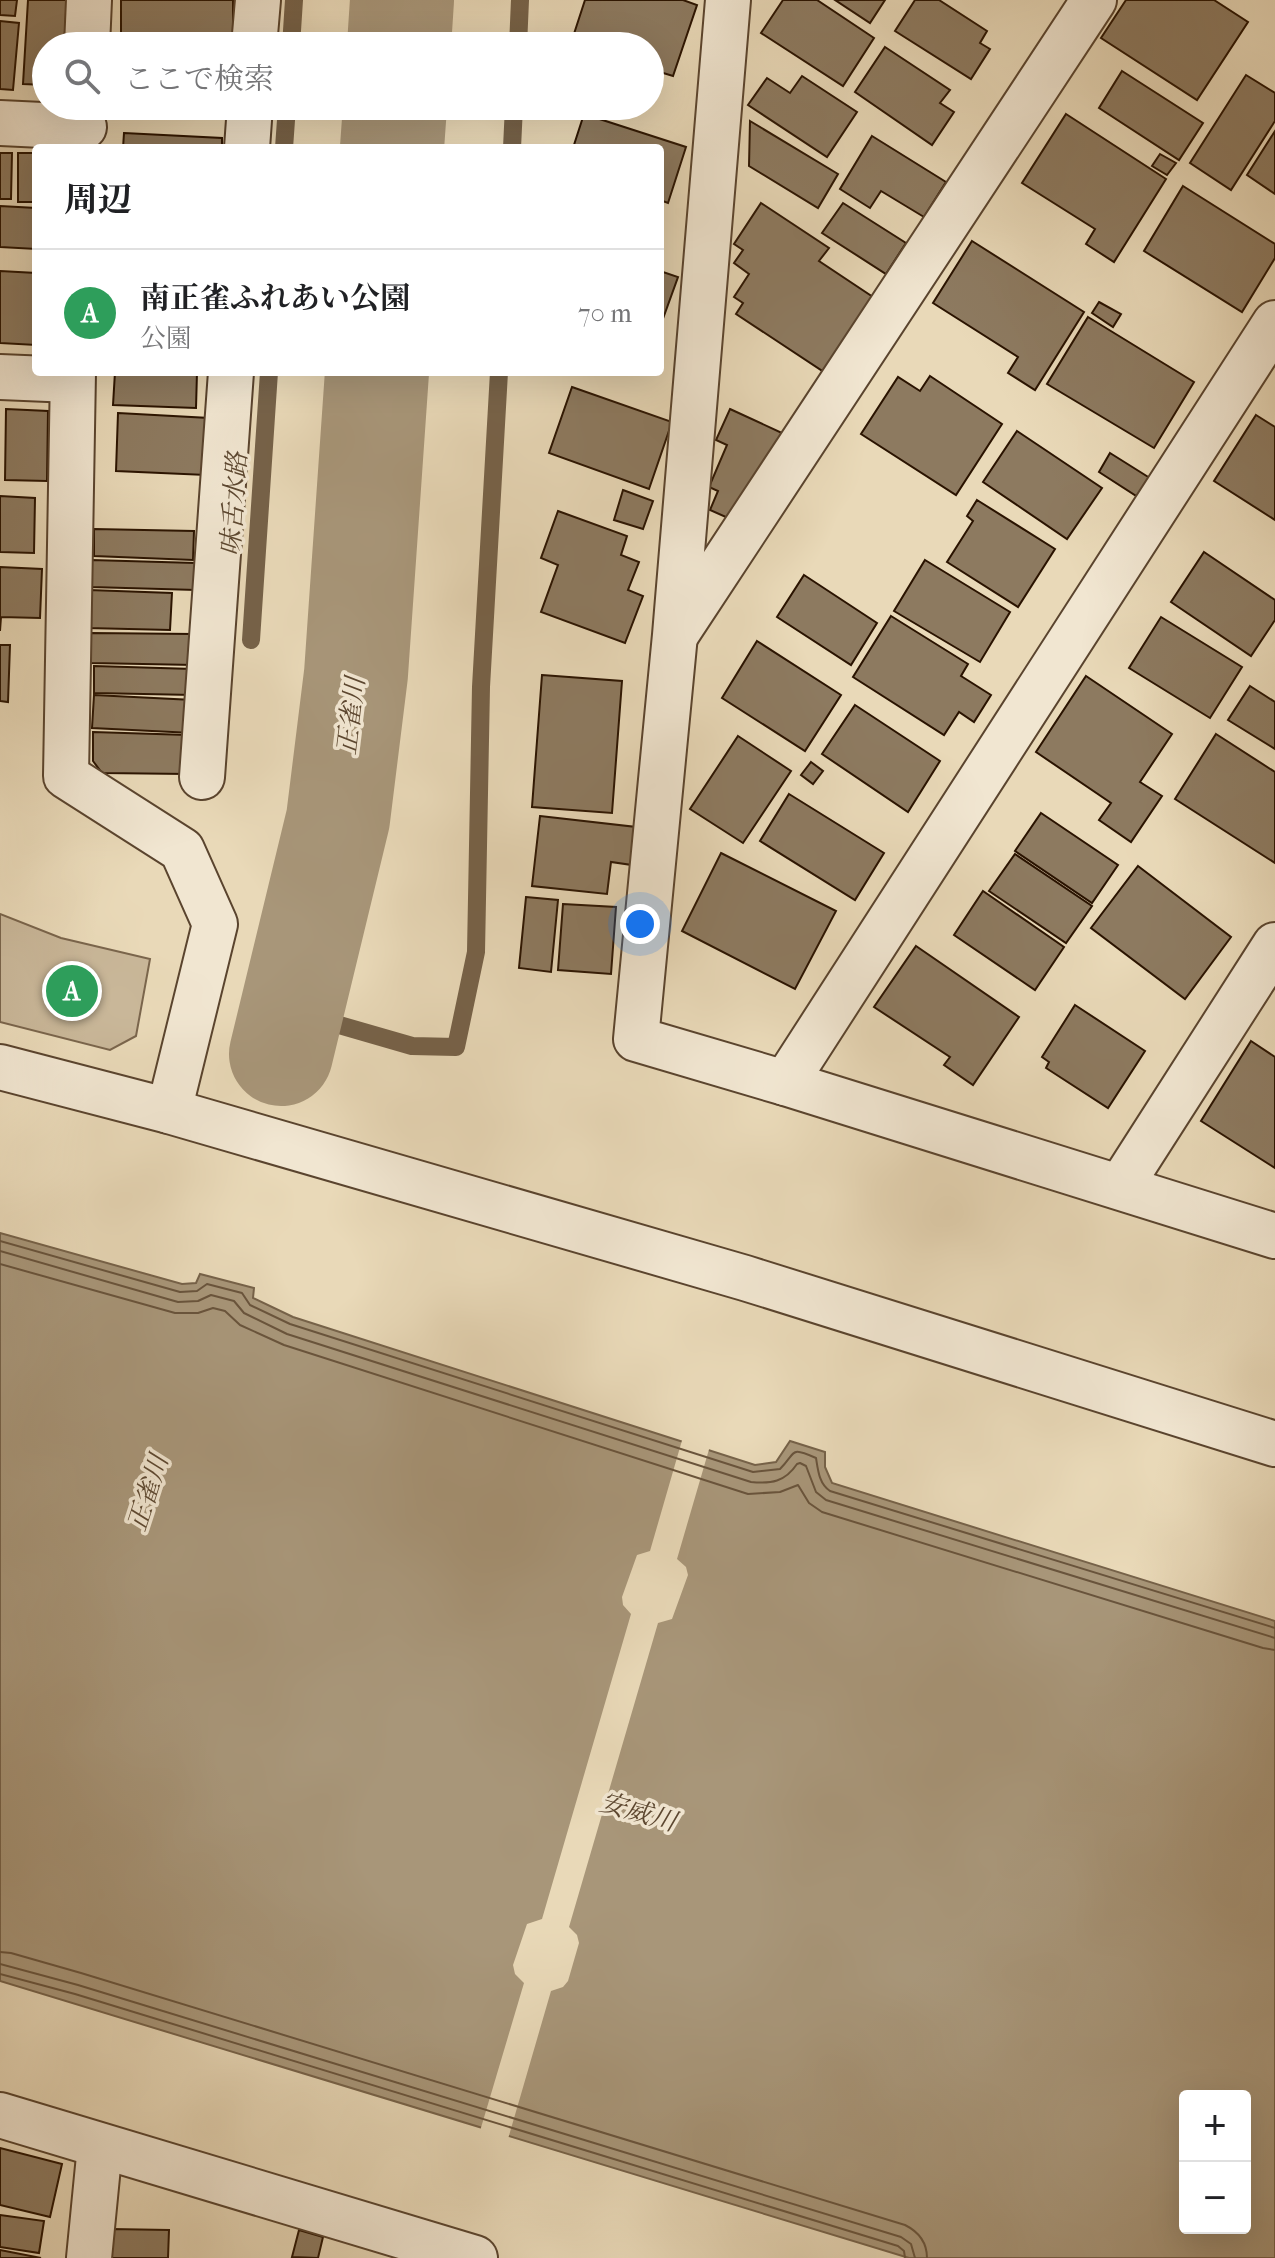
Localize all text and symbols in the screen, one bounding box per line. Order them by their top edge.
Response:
search box [32,32,664,120]
icon: search [60,54,104,98]
text: ここで検索 [124,62,274,97]
text: 周辺 [64,180,132,220]
text: 南正雀ふれあい公園 [140,281,410,316]
text: A [82,298,98,329]
text: 70 m [578,298,632,329]
text: 公園 [140,323,192,354]
water label: 味舌水路 [215,449,253,557]
water label: 正雀川 [331,672,372,757]
your location [620,904,660,944]
pin: A [46,961,98,1021]
water label: 正雀川 [121,1448,176,1535]
water label: 安威川 [596,1786,683,1838]
map controls [1179,2090,1251,2234]
button: + [1179,2090,1251,2162]
button: − [1179,2162,1251,2234]

